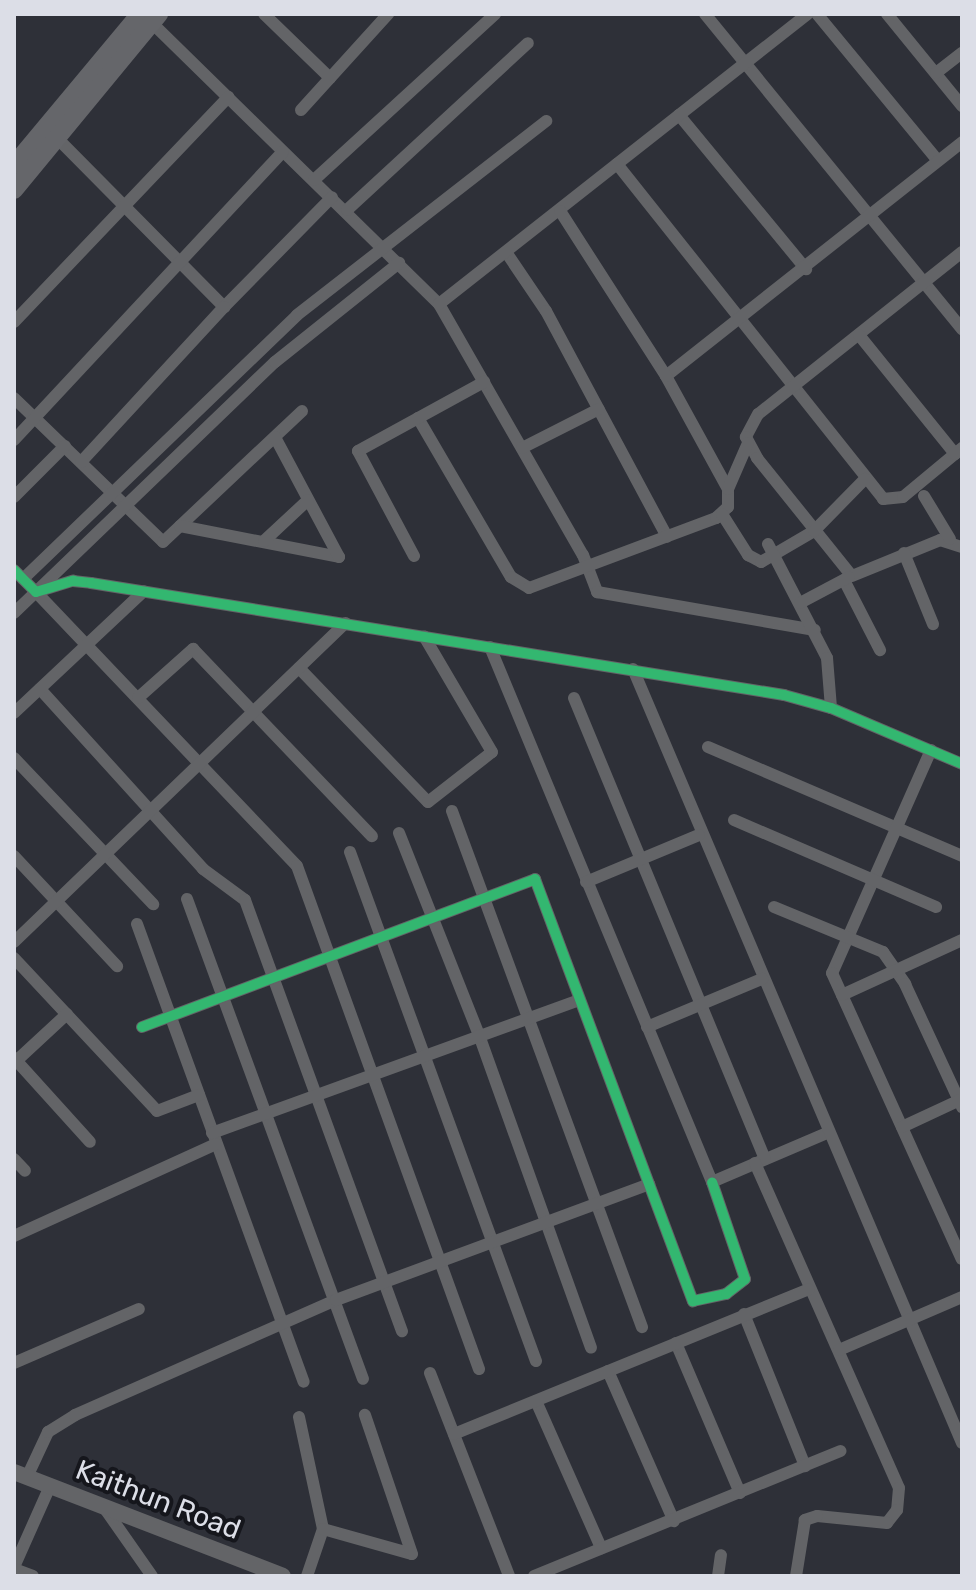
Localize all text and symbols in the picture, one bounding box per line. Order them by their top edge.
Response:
street label: Kaithun Road [71,1453,245,1547]

